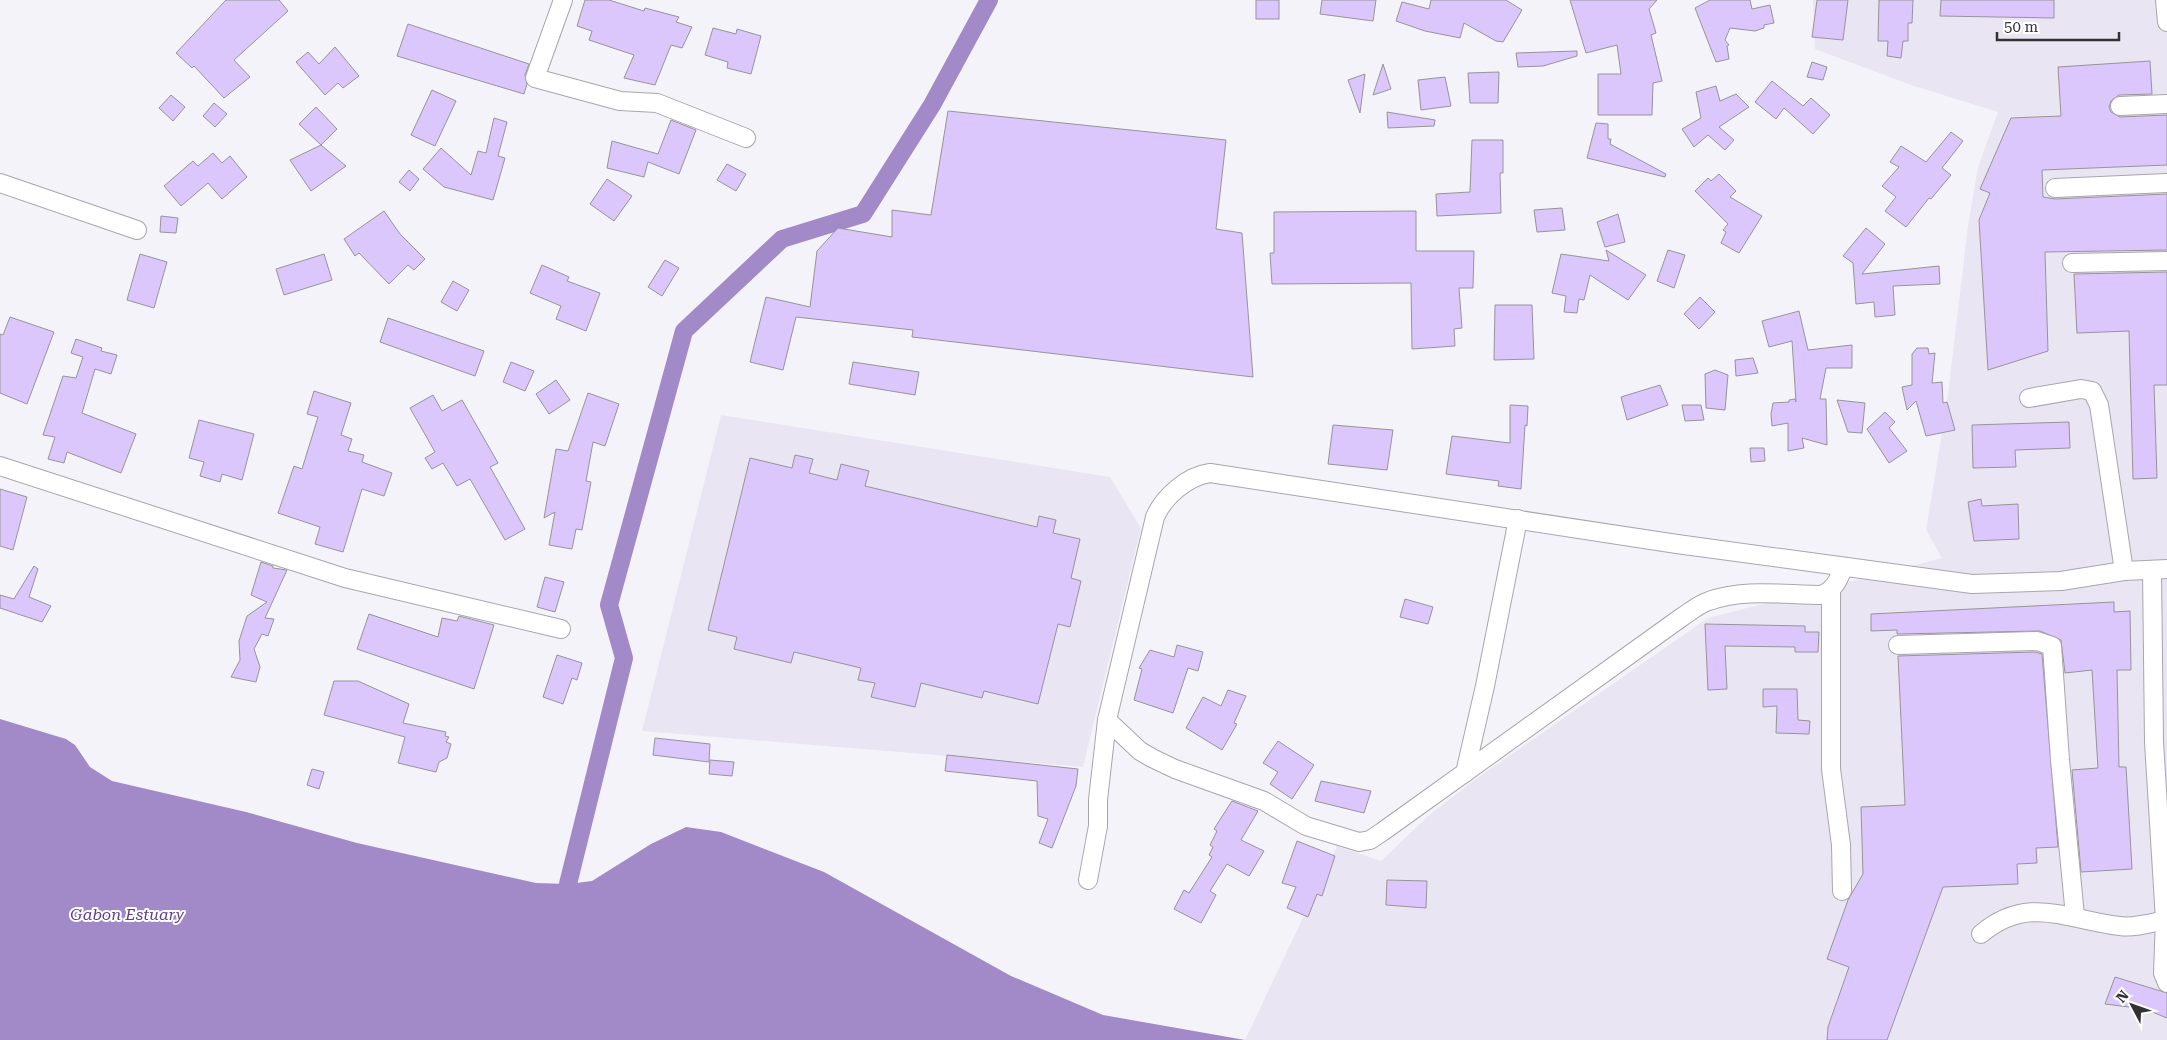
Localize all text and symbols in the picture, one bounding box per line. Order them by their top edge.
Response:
scale bar [1997,10,2120,42]
text: 50 m [2004,18,2039,36]
water label: Gabon Estuary [70,905,185,924]
north arrow [2107,980,2157,1030]
text: N [2113,987,2132,1006]

